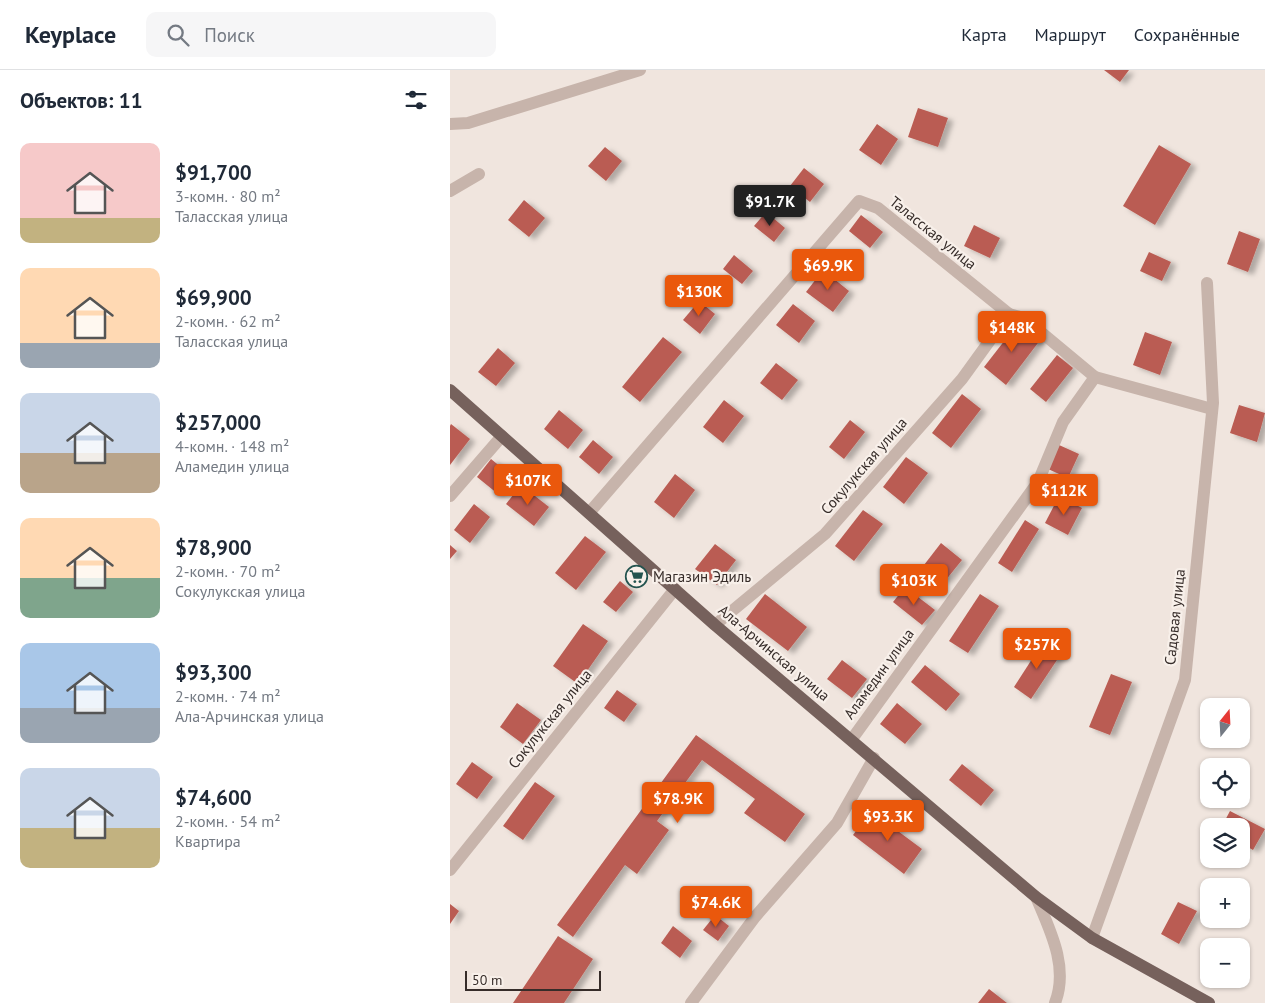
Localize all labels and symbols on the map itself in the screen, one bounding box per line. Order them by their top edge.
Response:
pin: $91.7K [729,184,811,227]
street label: Таласская улица [886,192,981,273]
pin: $69.9K [787,248,869,291]
pin: $130K [664,274,734,317]
pin: $148K [977,310,1047,353]
street label: Сокулукская улица [816,413,911,518]
pin: $107K [493,464,563,506]
pin: $112K [1029,474,1099,516]
pin: $103K [879,564,949,606]
supermarket icon: Магазин Эдиль [625,565,649,589]
place label: Магазин Эдиль [653,567,751,586]
street label: Садовая улица [1160,568,1189,666]
street label: Ала-Арчинская улица [715,600,834,705]
street label: Аламедин улица [839,625,918,723]
pin: $257K [1002,628,1072,670]
street label: Сокулукская улица [504,665,595,772]
north arrow [1200,698,1250,748]
pin: $78.9K [637,782,719,824]
pin: $93.3K [847,800,929,842]
pin: $74.6K [675,886,757,928]
scale bar [465,968,601,991]

